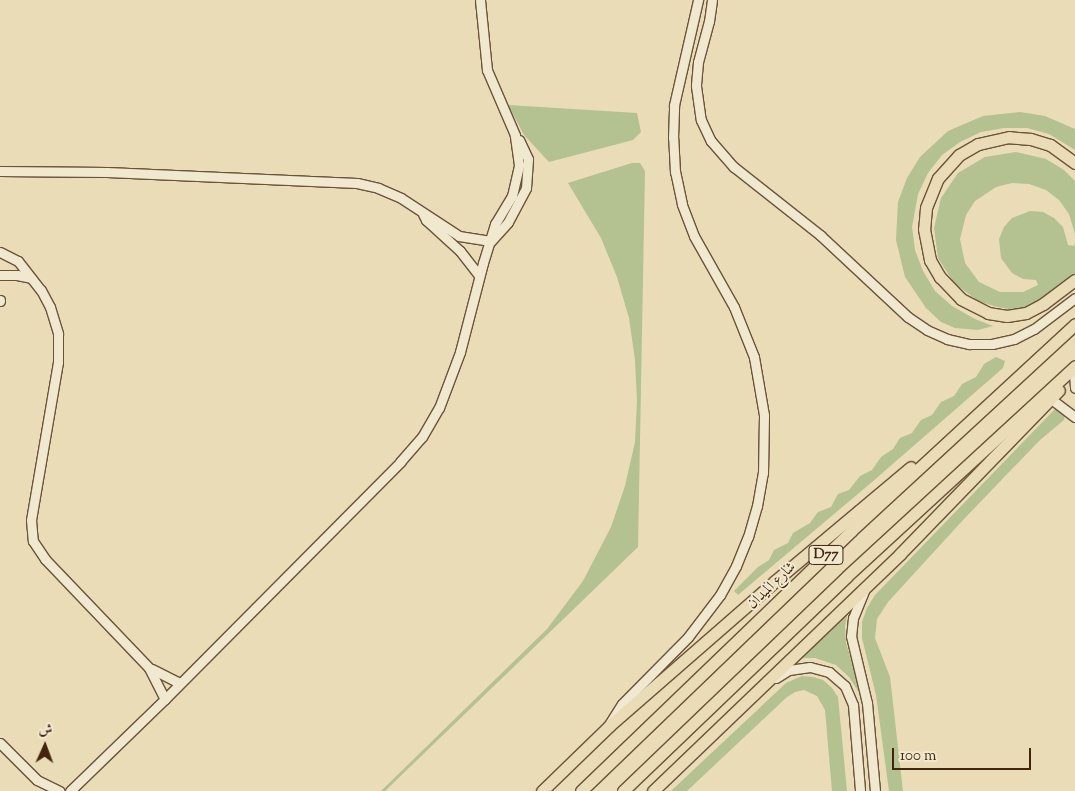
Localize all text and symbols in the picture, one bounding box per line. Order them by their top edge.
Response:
road number: D77 [807,544,845,566]
street label: شارع الميدان [744,559,800,613]
north arrow [20,721,70,771]
text: ش [38,721,53,741]
scale bar [895,738,1034,770]
text: 100 m [900,746,936,767]

